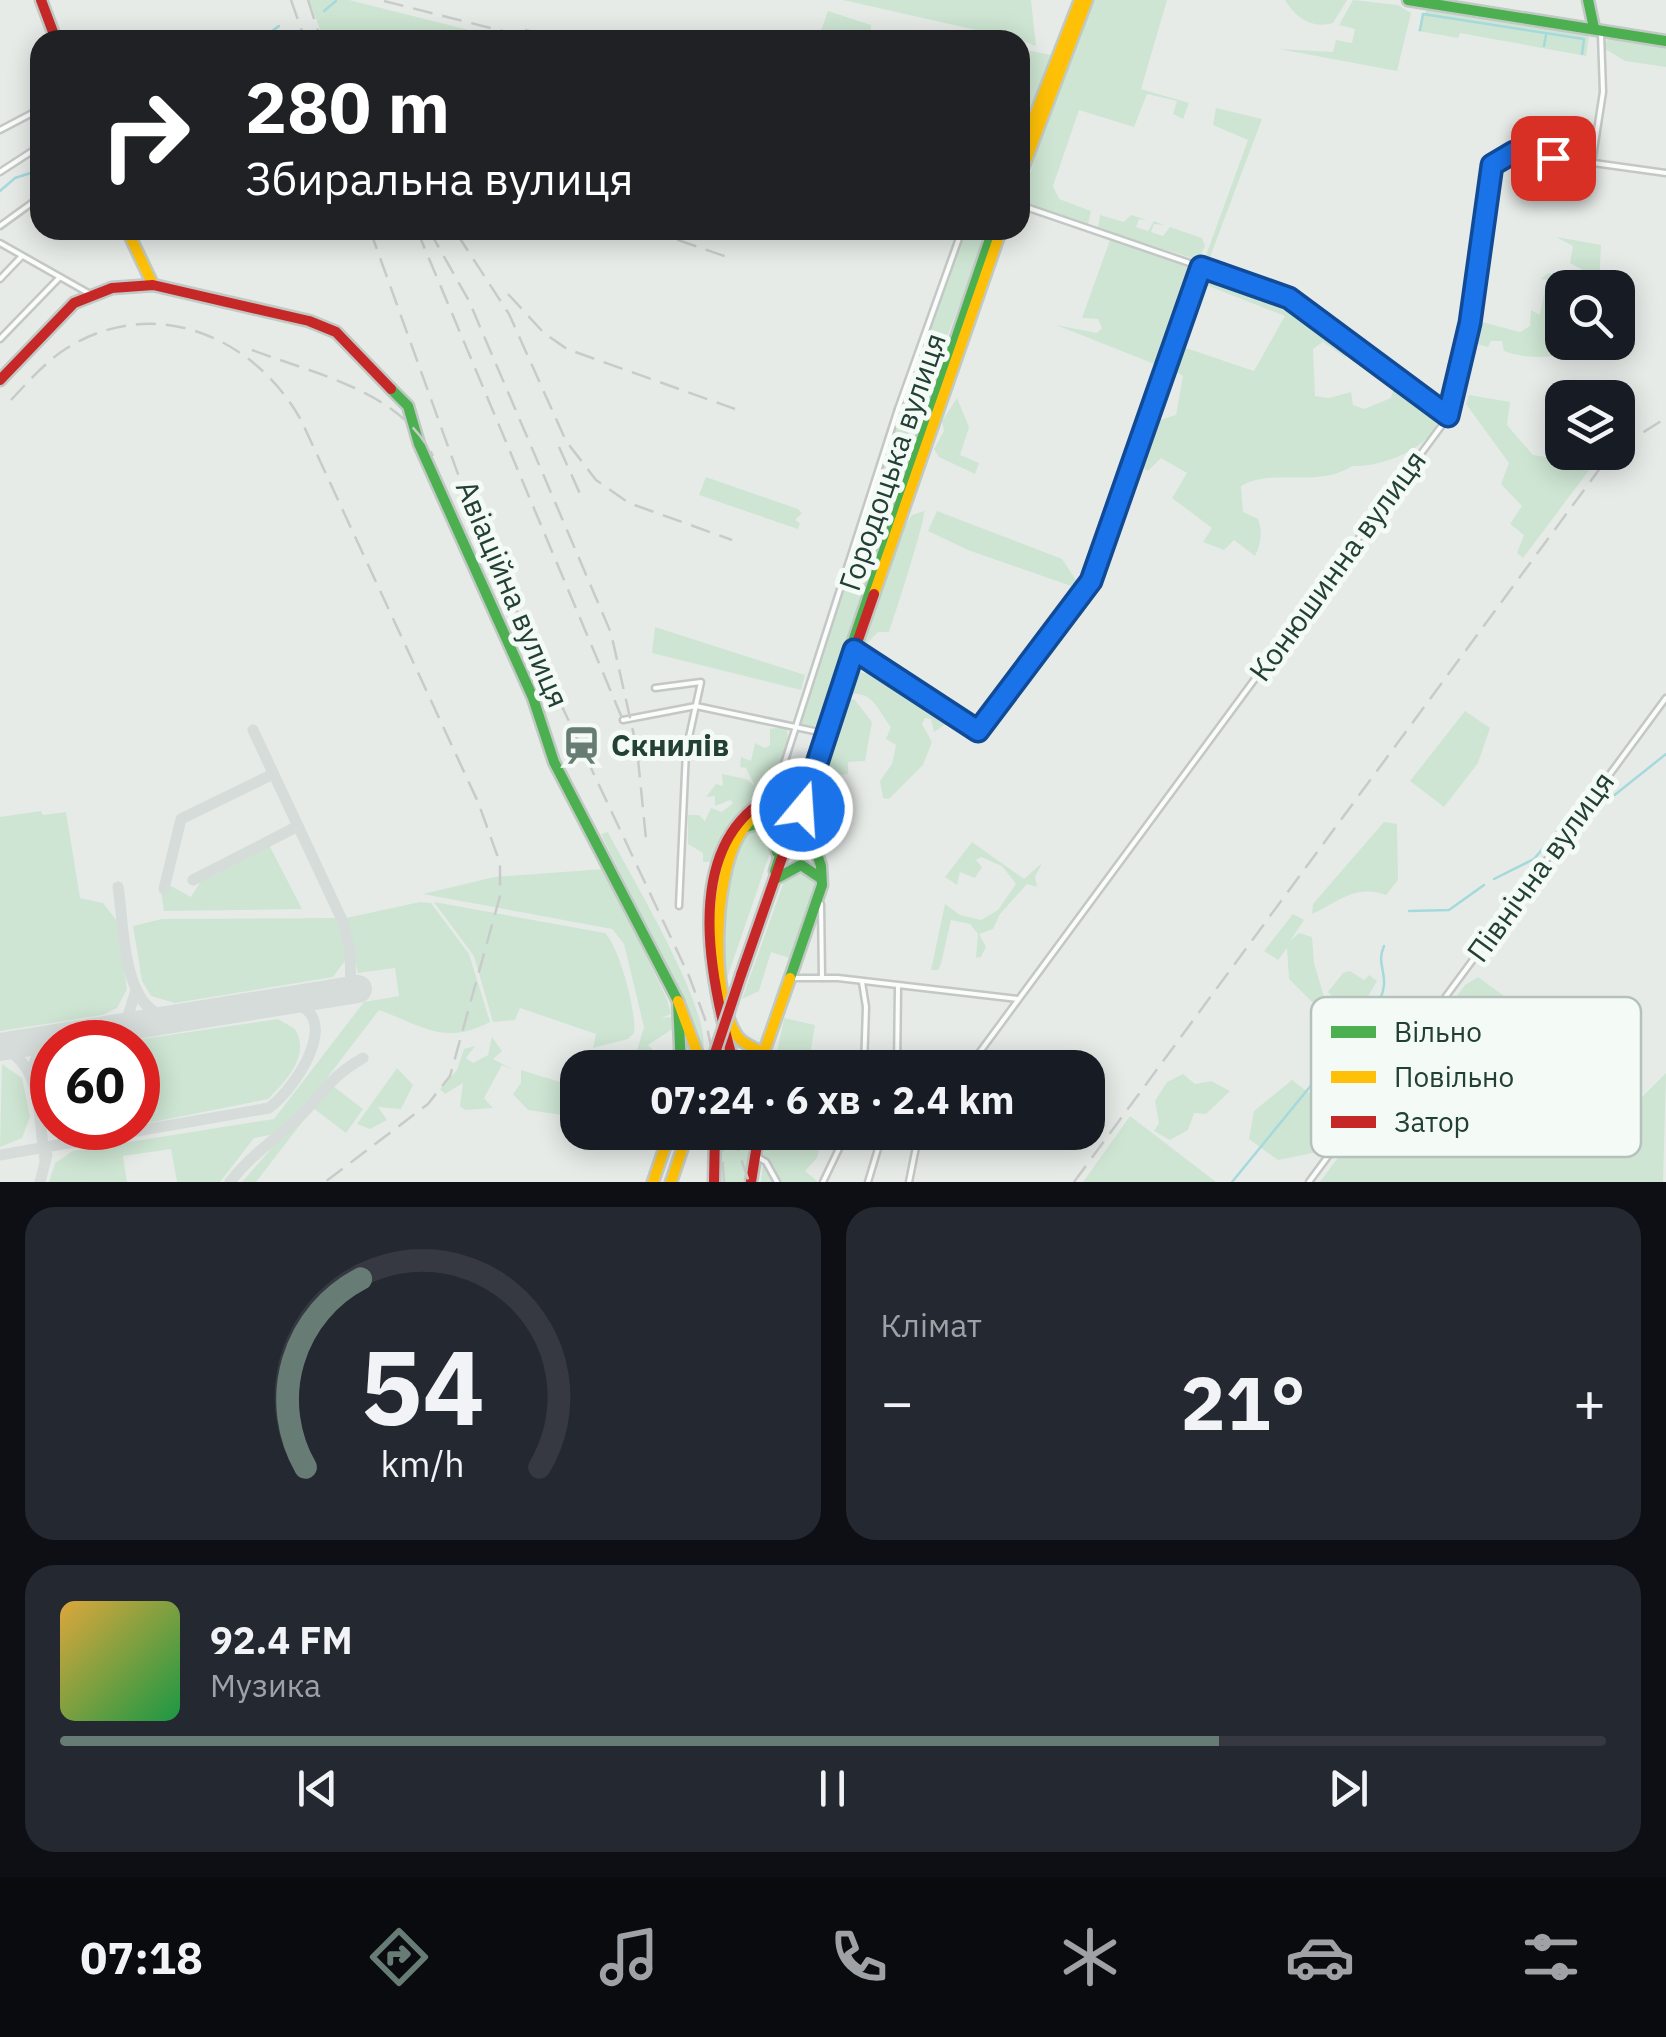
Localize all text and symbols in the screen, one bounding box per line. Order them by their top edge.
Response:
text: 280 m [245,61,450,152]
icon: right [80,70,210,200]
pin [1511,116,1596,201]
icon: arrive [1526,131,1581,186]
text: Збиральна вулиця [245,149,634,207]
map controls [1545,270,1635,470]
button: search [1545,270,1635,360]
street label: Городоцька вулиця [829,327,954,596]
button: layers [1545,380,1635,470]
street label: Конюшинна вулиця [1240,442,1434,688]
street label: Авіаційна вулиця [448,474,579,713]
station icon: Скнилів [560,725,602,767]
place label: Скнилів [611,725,729,764]
position arrow [750,757,854,861]
street label: Північна вулиця [1457,763,1622,969]
legend [1311,997,1641,1157]
text: Вільно [1394,1013,1482,1050]
speed limit sign: 60 [30,1020,160,1150]
text: Повільно [1394,1058,1514,1095]
text: 07:24 · 6 хв · 2.4 km [650,1075,1015,1124]
text: Затор [1394,1103,1470,1140]
text: Клімат [881,1304,982,1346]
text: 54 [360,1318,485,1454]
text: 21° [1181,1353,1306,1451]
text: − [881,1366,914,1437]
text: + [1573,1366,1606,1437]
text: km/h [381,1440,465,1487]
text: 92.4 FM [210,1615,353,1664]
text: Музика [210,1664,321,1706]
icon: previous [290,1761,345,1816]
icon: pause [805,1761,860,1816]
icon: next [1321,1761,1376,1816]
icon: directions [364,1922,434,1992]
icon: music [594,1922,664,1992]
icon: phone [824,1922,894,1992]
icon: climate [1055,1922,1125,1992]
icon: car [1285,1922,1355,1992]
icon: filters [1516,1922,1586,1992]
text: 07:18 [80,1928,203,1986]

